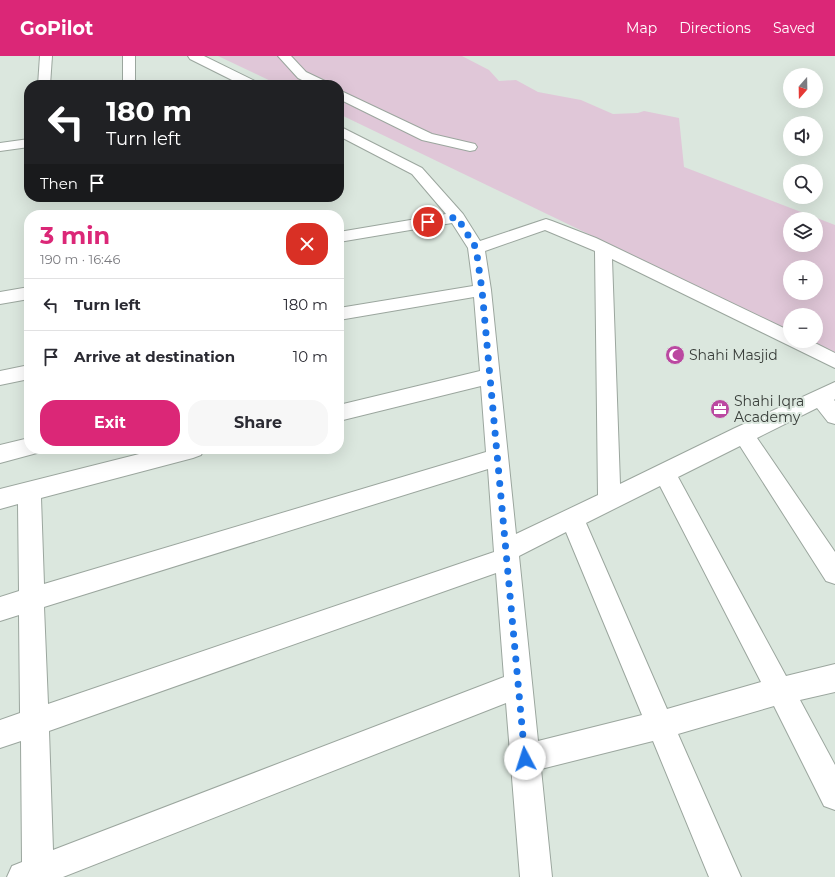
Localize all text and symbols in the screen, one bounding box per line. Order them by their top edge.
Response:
text: GoPilot [20,17,93,40]
text: Map [626,19,657,37]
text: Directions [679,19,751,37]
text: Saved [773,19,815,37]
north arrow [783,68,823,108]
map controls [783,68,823,348]
text: 180 m [106,94,192,128]
icon: left [40,96,92,148]
button: sound [783,116,823,156]
text: Turn left [106,128,181,150]
button: search [783,164,823,204]
icon: arrive [86,172,108,194]
text: Then [40,174,78,193]
pin [411,205,445,239]
icon: arrive [417,211,439,233]
button: layers [783,212,823,252]
text: 3 min [40,221,110,250]
button: close [286,223,328,265]
text: 190 m · 16:46 [40,251,120,267]
button: + [783,260,823,300]
icon: left [40,294,62,316]
text: Turn left [74,295,141,314]
text: 180 m [283,295,328,314]
button: − [783,308,823,348]
mosque icon: Shahi Masjid [664,344,686,366]
icon: arrive [40,346,62,368]
place label: Shahi Masjid [689,346,778,364]
text: Arrive at destination [74,347,235,366]
text: 10 m [293,347,328,366]
place label: Shahi Iqra Academy [734,392,804,426]
office icon: Shahi Iqra Academy [709,398,731,420]
button: Exit [40,400,180,446]
button: Share [188,400,328,446]
position arrow [504,738,546,780]

